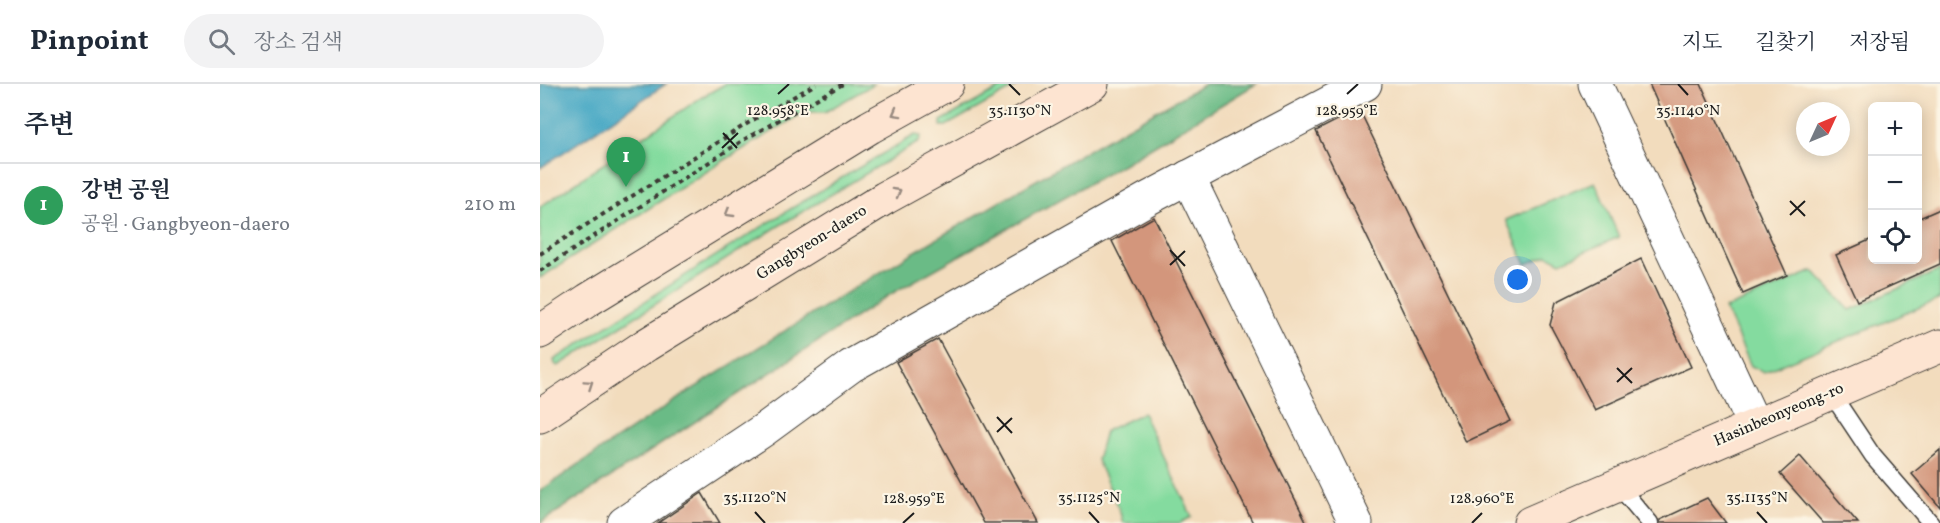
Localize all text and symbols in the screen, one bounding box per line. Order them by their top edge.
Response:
search box [184,14,604,68]
text: Pinpoint [30,22,148,61]
icon: search [205,25,238,58]
text: 장소 검색 [253,28,343,59]
text: 지도 [1682,29,1722,58]
text: 길찾기 [1755,29,1816,58]
text: 저장됨 [1849,29,1910,58]
text: 128.958°E [747,101,809,122]
text: 35.1130°N [989,101,1051,122]
text: 128.959°E [1316,101,1378,122]
text: 35.1140°N [1656,101,1720,122]
north arrow [1796,102,1850,156]
map controls [1868,102,1922,264]
button: + [1868,102,1922,156]
one-way arrow [892,105,902,117]
text: 주변 [24,108,74,144]
pin: 1 [606,138,646,187]
button: − [1868,156,1922,210]
text: 강변 공원 [81,176,170,207]
one-way arrow [890,188,901,199]
text: 1 [39,191,48,219]
text: 210 m [464,191,516,219]
street label: Gangbyeon-daero [752,200,872,286]
one-way arrow [725,206,735,218]
button: locate [1868,210,1922,264]
text: 공원 · Gangbyeon-daero [81,211,290,239]
your location [1503,265,1532,294]
street label: Hasinbeonyeong-ro [1711,378,1847,452]
one-way arrow [582,380,593,391]
text: 35.1120°N [723,488,787,509]
text: 35.1125°N [1058,488,1120,509]
text: 35.1135°N [1726,488,1788,509]
text: 128.959°E [883,489,945,510]
text: 128.960°E [1450,489,1514,510]

